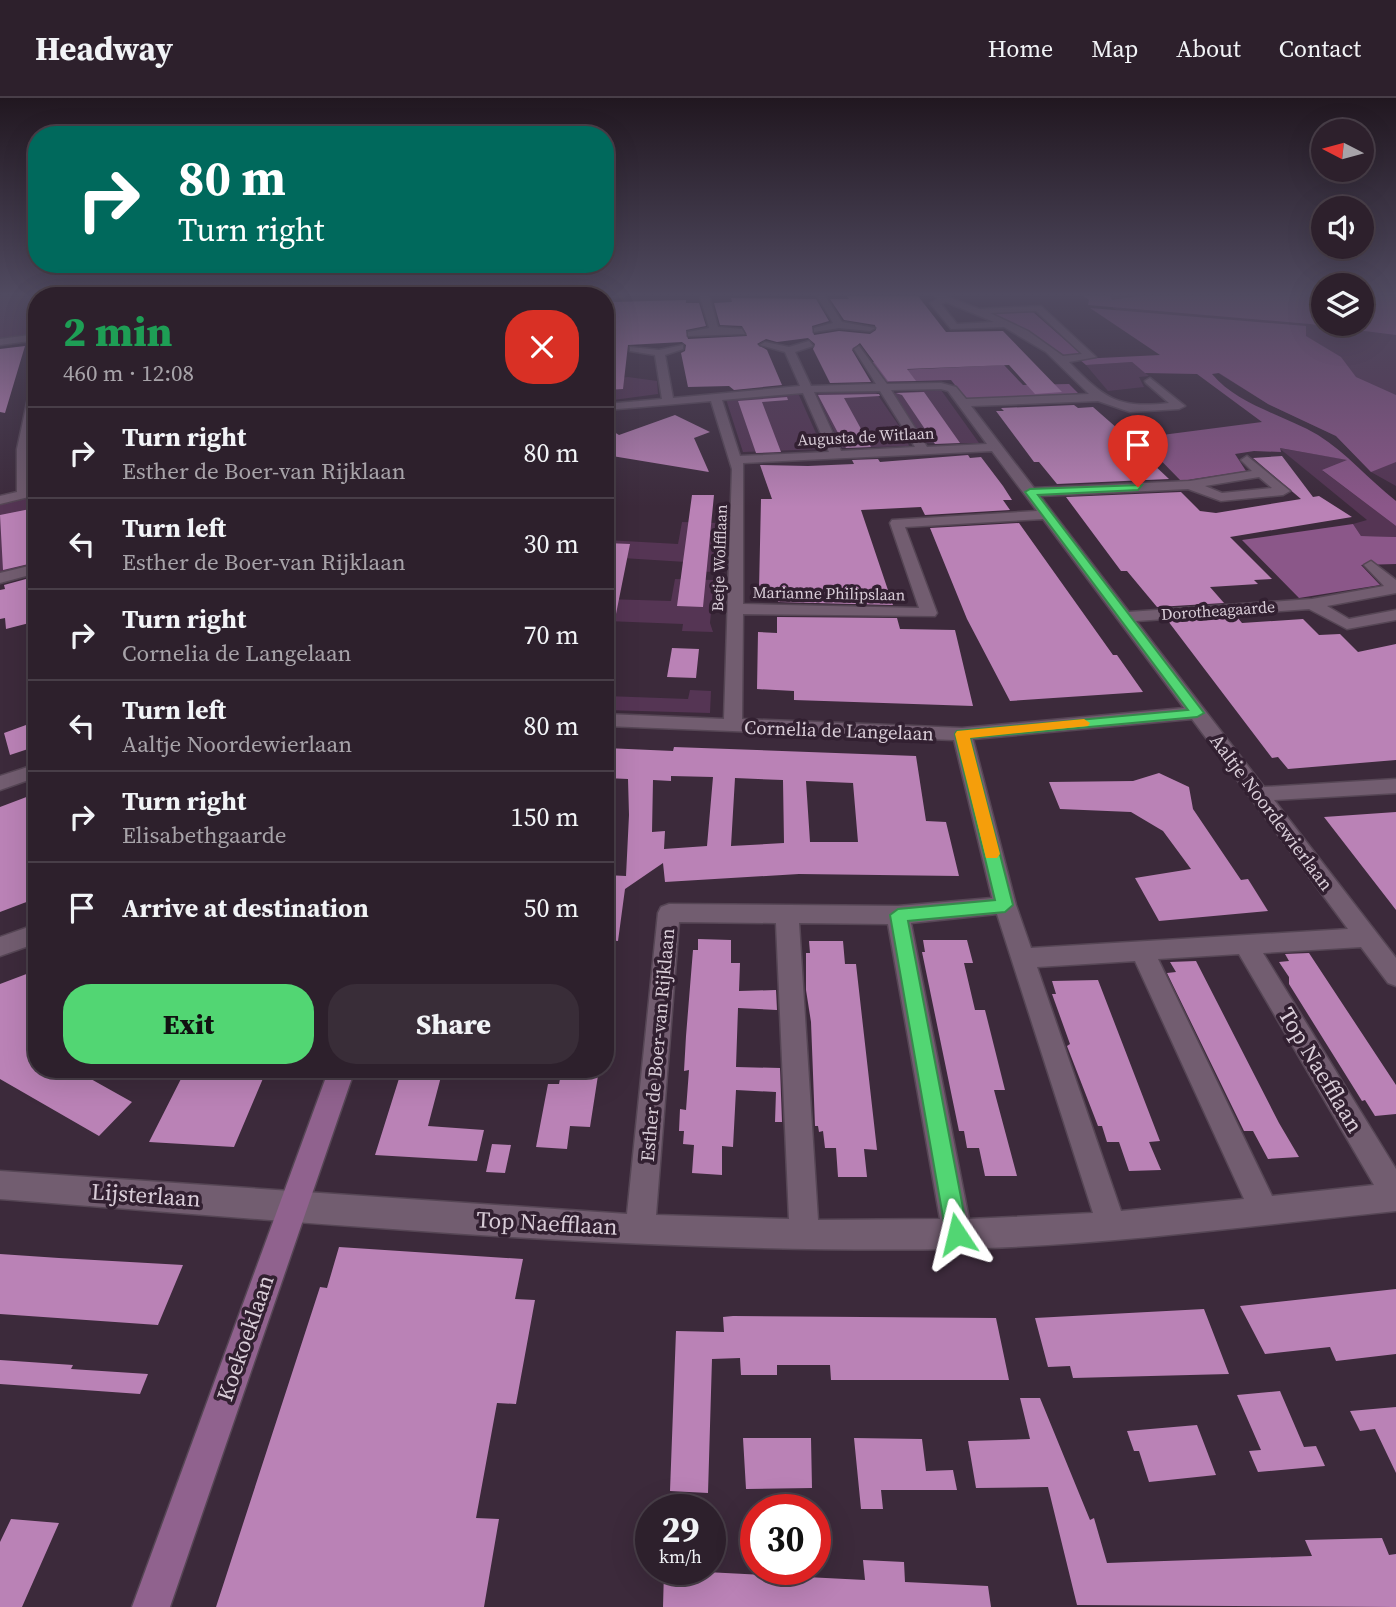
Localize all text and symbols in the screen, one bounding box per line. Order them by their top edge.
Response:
text: Headway [35,26,173,71]
text: Home [988,32,1053,65]
text: Map [1091,32,1138,65]
text: About [1176,32,1241,65]
text: Contact [1279,32,1361,65]
north arrow [1311,119,1374,182]
map controls [1311,119,1374,336]
text: 80 m [178,144,286,211]
icon: right [63,154,154,245]
button: sound [1311,196,1374,259]
text: Turn right [178,208,324,252]
button: layers [1311,273,1374,336]
text: 2 min [63,302,173,360]
button: close [505,310,579,384]
text: 460 m · 12:08 [63,357,194,389]
pin [1108,415,1168,487]
text: Turn right [122,419,246,455]
street label: Augusta de Witlaan [797,421,935,451]
icon: arrive [1119,426,1157,464]
icon: right [63,434,101,472]
text: 80 m [524,435,579,471]
text: Esther de Boer-van Rijklaan [122,455,406,487]
street label: Betje Wolfflaan [706,504,732,612]
text: Turn left [122,510,226,546]
icon: left [63,525,101,563]
text: 30 m [524,526,579,562]
text: Esther de Boer-van Rijklaan [122,546,406,578]
street label: Marianne Philipslaan [752,581,906,605]
street label: Dorotheagaarde [1160,595,1276,625]
text: Turn right [122,601,246,637]
icon: right [63,616,101,654]
text: 70 m [524,617,579,653]
text: Cornelia de Langelaan [122,637,352,669]
text: Turn left [122,692,226,728]
icon: left [63,707,101,745]
text: 80 m [524,708,579,744]
street label: Cornelia de Langelaan [744,714,934,746]
text: Aaltje Noordewierlaan [122,728,352,760]
street label: Aaltje Noordewierlaan [1204,728,1340,896]
text: Turn right [122,783,246,819]
icon: right [63,798,101,836]
text: 150 m [511,799,579,835]
text: Elisabethgaarde [122,819,287,851]
icon: arrive [63,889,101,927]
text: Arrive at destination [122,890,369,926]
text: 50 m [524,890,579,926]
street label: Esther de Boer-van Rijklaan [634,927,680,1163]
button: Exit [63,984,314,1064]
button: Share [328,984,579,1064]
street label: Top Naefflaan [1271,1001,1371,1139]
street label: Lijsterlaan [90,1175,202,1215]
position arrow [920,1197,994,1271]
street label: Top Naefflaan [476,1203,618,1243]
street label: Koekoeklaan [208,1270,282,1405]
speed limit sign: 30 [740,1494,831,1585]
text: 29 [662,1506,699,1554]
text: km/h [659,1544,702,1569]

